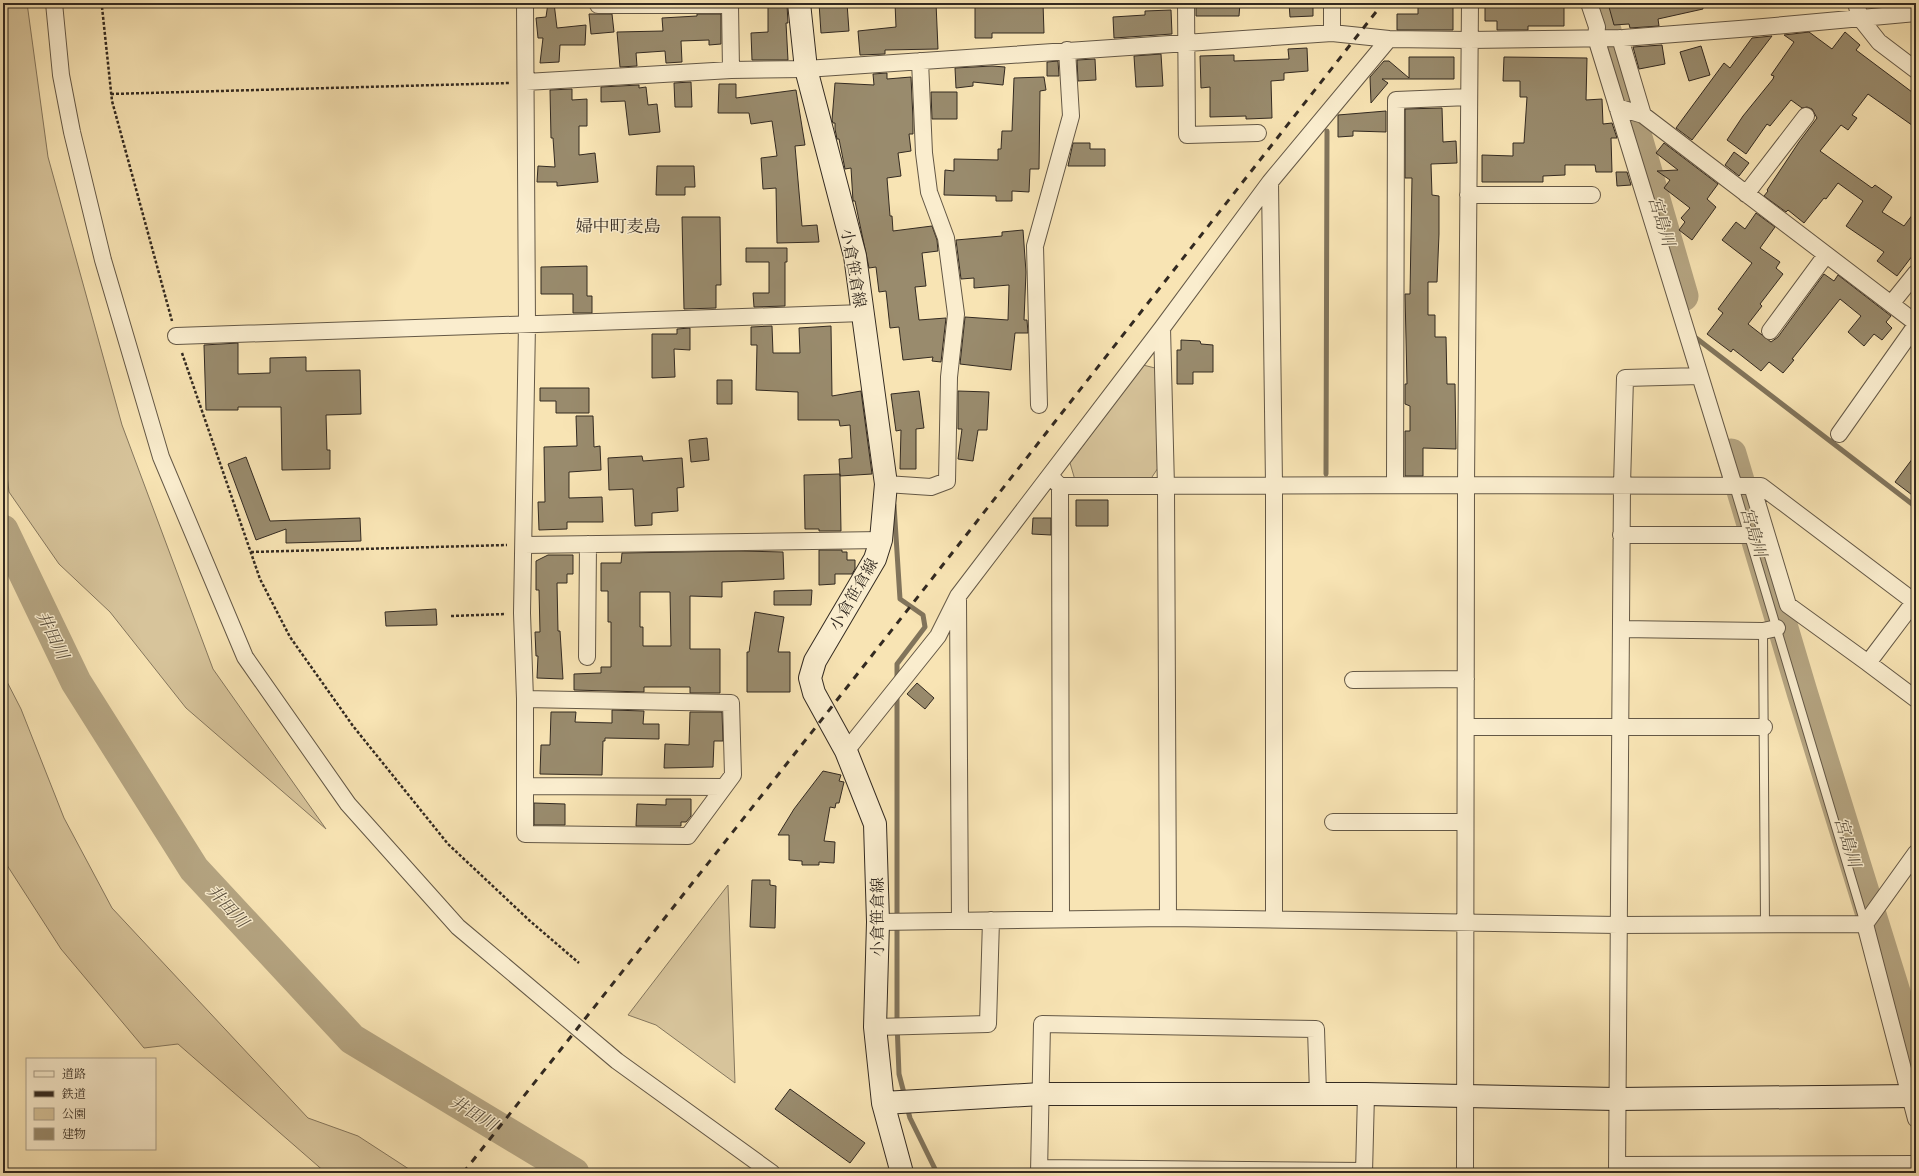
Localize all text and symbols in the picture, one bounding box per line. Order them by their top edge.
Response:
water label: 宮島川 [1643,193,1682,251]
district label: 婦中町麦島 [576,213,661,238]
street label: 小倉笹倉線 [835,227,873,309]
water label: 宮島川 [1735,504,1774,562]
street label: 小倉笹倉線 [823,553,883,635]
water label: 井田川 [31,606,77,665]
water label: 宮島川 [1829,814,1868,872]
street label: 小倉笹倉線 [865,877,889,957]
water label: 井田川 [202,878,256,934]
legend [26,1058,156,1150]
text: 道路 [62,1065,86,1082]
text: 鉄道 [61,1085,86,1102]
water label: 井田川 [446,1089,504,1137]
text: 公園 [62,1105,86,1122]
text: 建物 [62,1125,86,1142]

